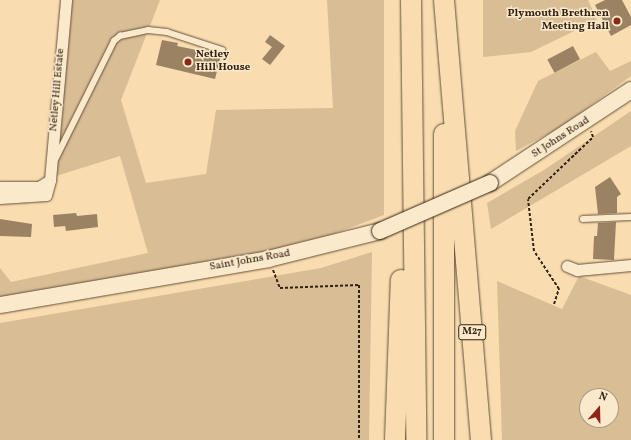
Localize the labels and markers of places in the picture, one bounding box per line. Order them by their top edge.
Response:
place label: Plymouth Brethren Meeting Hall [507,8,609,34]
marker: Plymouth Brethren Meeting Hall [612,16,622,26]
place label: Netley Hill House [196,49,250,75]
marker: Netley Hill House [183,57,193,67]

